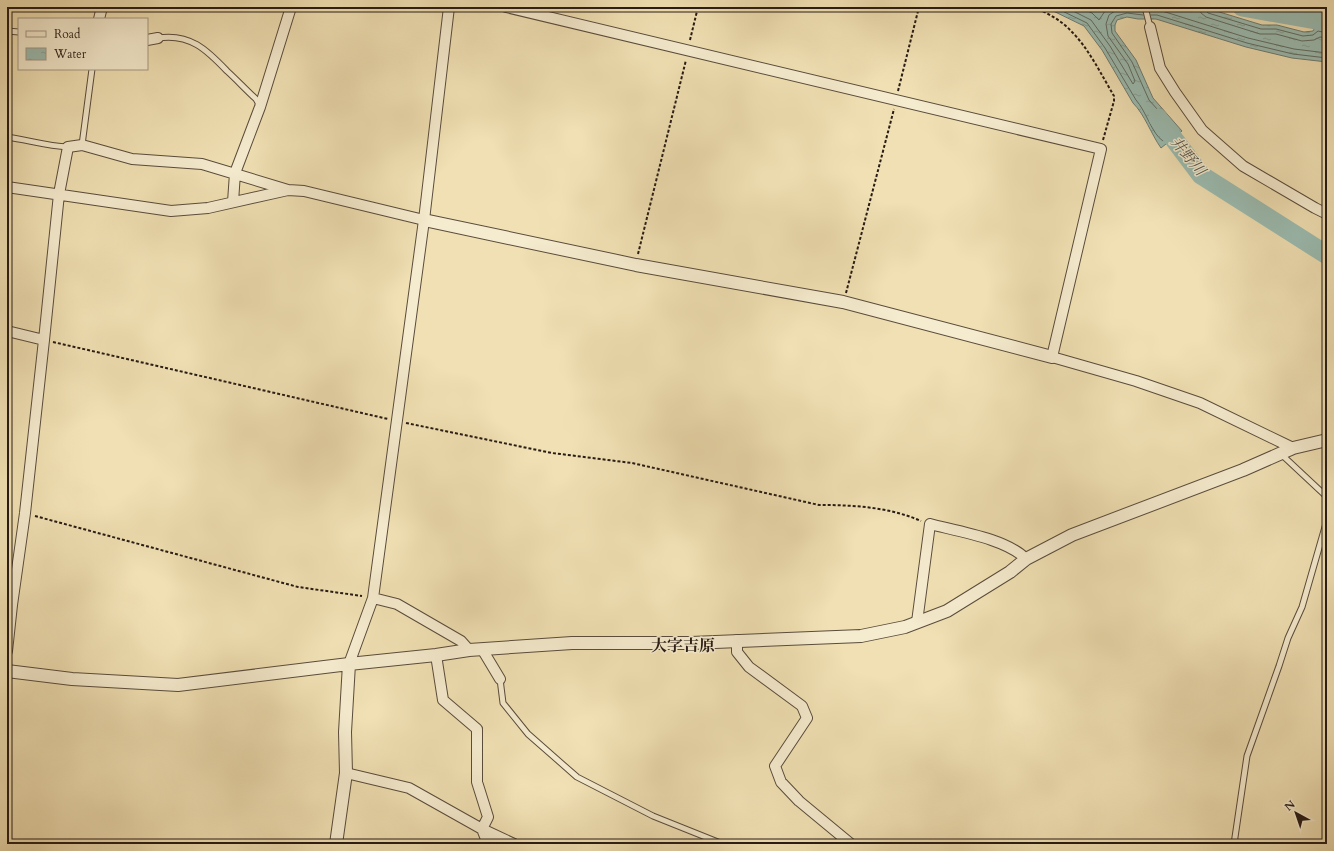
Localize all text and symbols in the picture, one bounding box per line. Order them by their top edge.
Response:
legend [18,18,148,70]
text: Road [54,26,81,42]
text: Water [53,46,87,62]
water label: 井野川 [1166,132,1211,181]
district label: 大字吉原 [651,635,715,657]
north arrow [1276,793,1316,833]
text: N [1281,797,1299,815]

